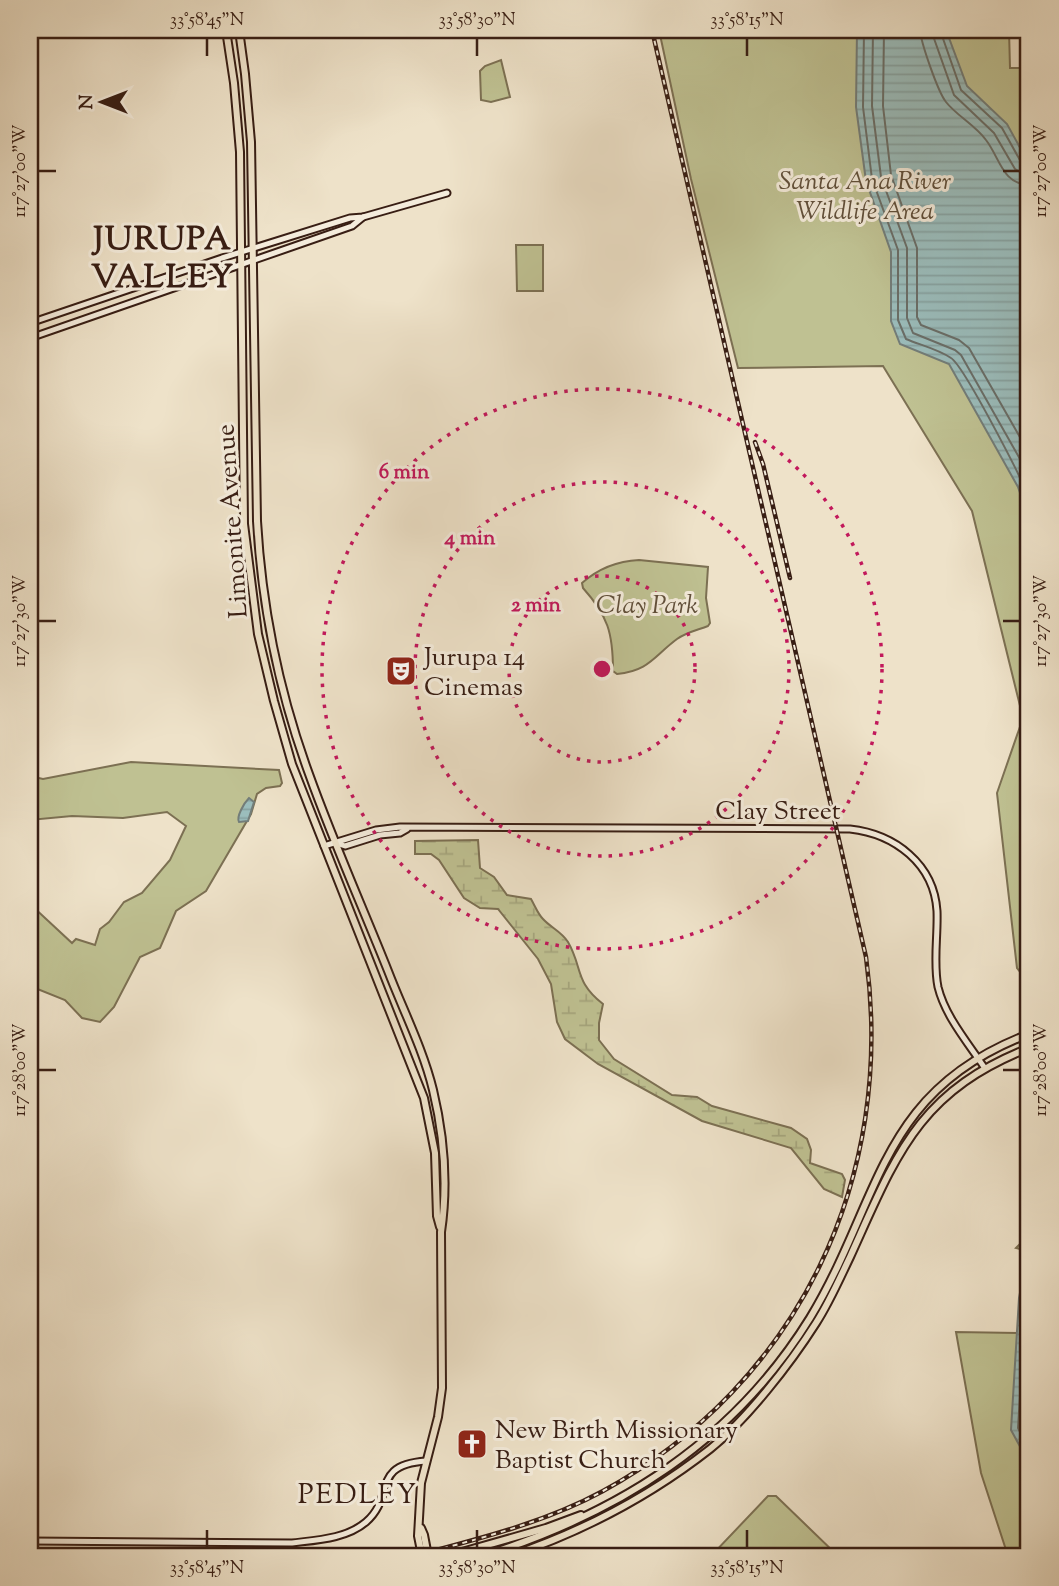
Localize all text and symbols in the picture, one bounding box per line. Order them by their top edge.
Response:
text: 33°58'45"N [170,8,244,34]
text: 33°58'30"N [438,8,516,34]
text: 33°58'15"N [710,8,784,34]
north arrow [66,66,136,136]
text: N [74,94,101,110]
text: 117°27'00"W [8,124,34,218]
text: 117°27'00"W [1029,124,1055,218]
park label: Santa Ana River Wildlife Area [779,164,951,231]
district label: JURUPA VALLEY [90,217,235,303]
street label: Limonite Avenue [208,422,259,619]
text: 6 min [379,458,430,488]
text: 4 min [444,524,496,554]
text: 117°27'30"W [8,575,34,667]
text: 117°27'30"W [1029,575,1055,667]
park label: Clay Park [596,588,698,625]
text: 2 min [511,591,562,621]
place label: Jurupa 14 Cinemas [422,640,525,707]
theatre icon: Jurupa 14 Cinemas [384,654,418,688]
centre of rings [590,657,614,681]
street label: Clay Street [715,794,841,831]
text: 117°28'00"W [8,1023,34,1117]
text: 117°28'00"W [1029,1023,1055,1117]
place label: New Birth Missionary Baptist Church [495,1413,738,1480]
church icon: New Birth Missionary Baptist Church [455,1427,489,1461]
district label: PEDLEY [298,1476,418,1516]
text: 33°58'45"N [170,1556,244,1582]
text: 33°58'30"N [438,1556,516,1582]
text: 33°58'15"N [710,1556,784,1582]

